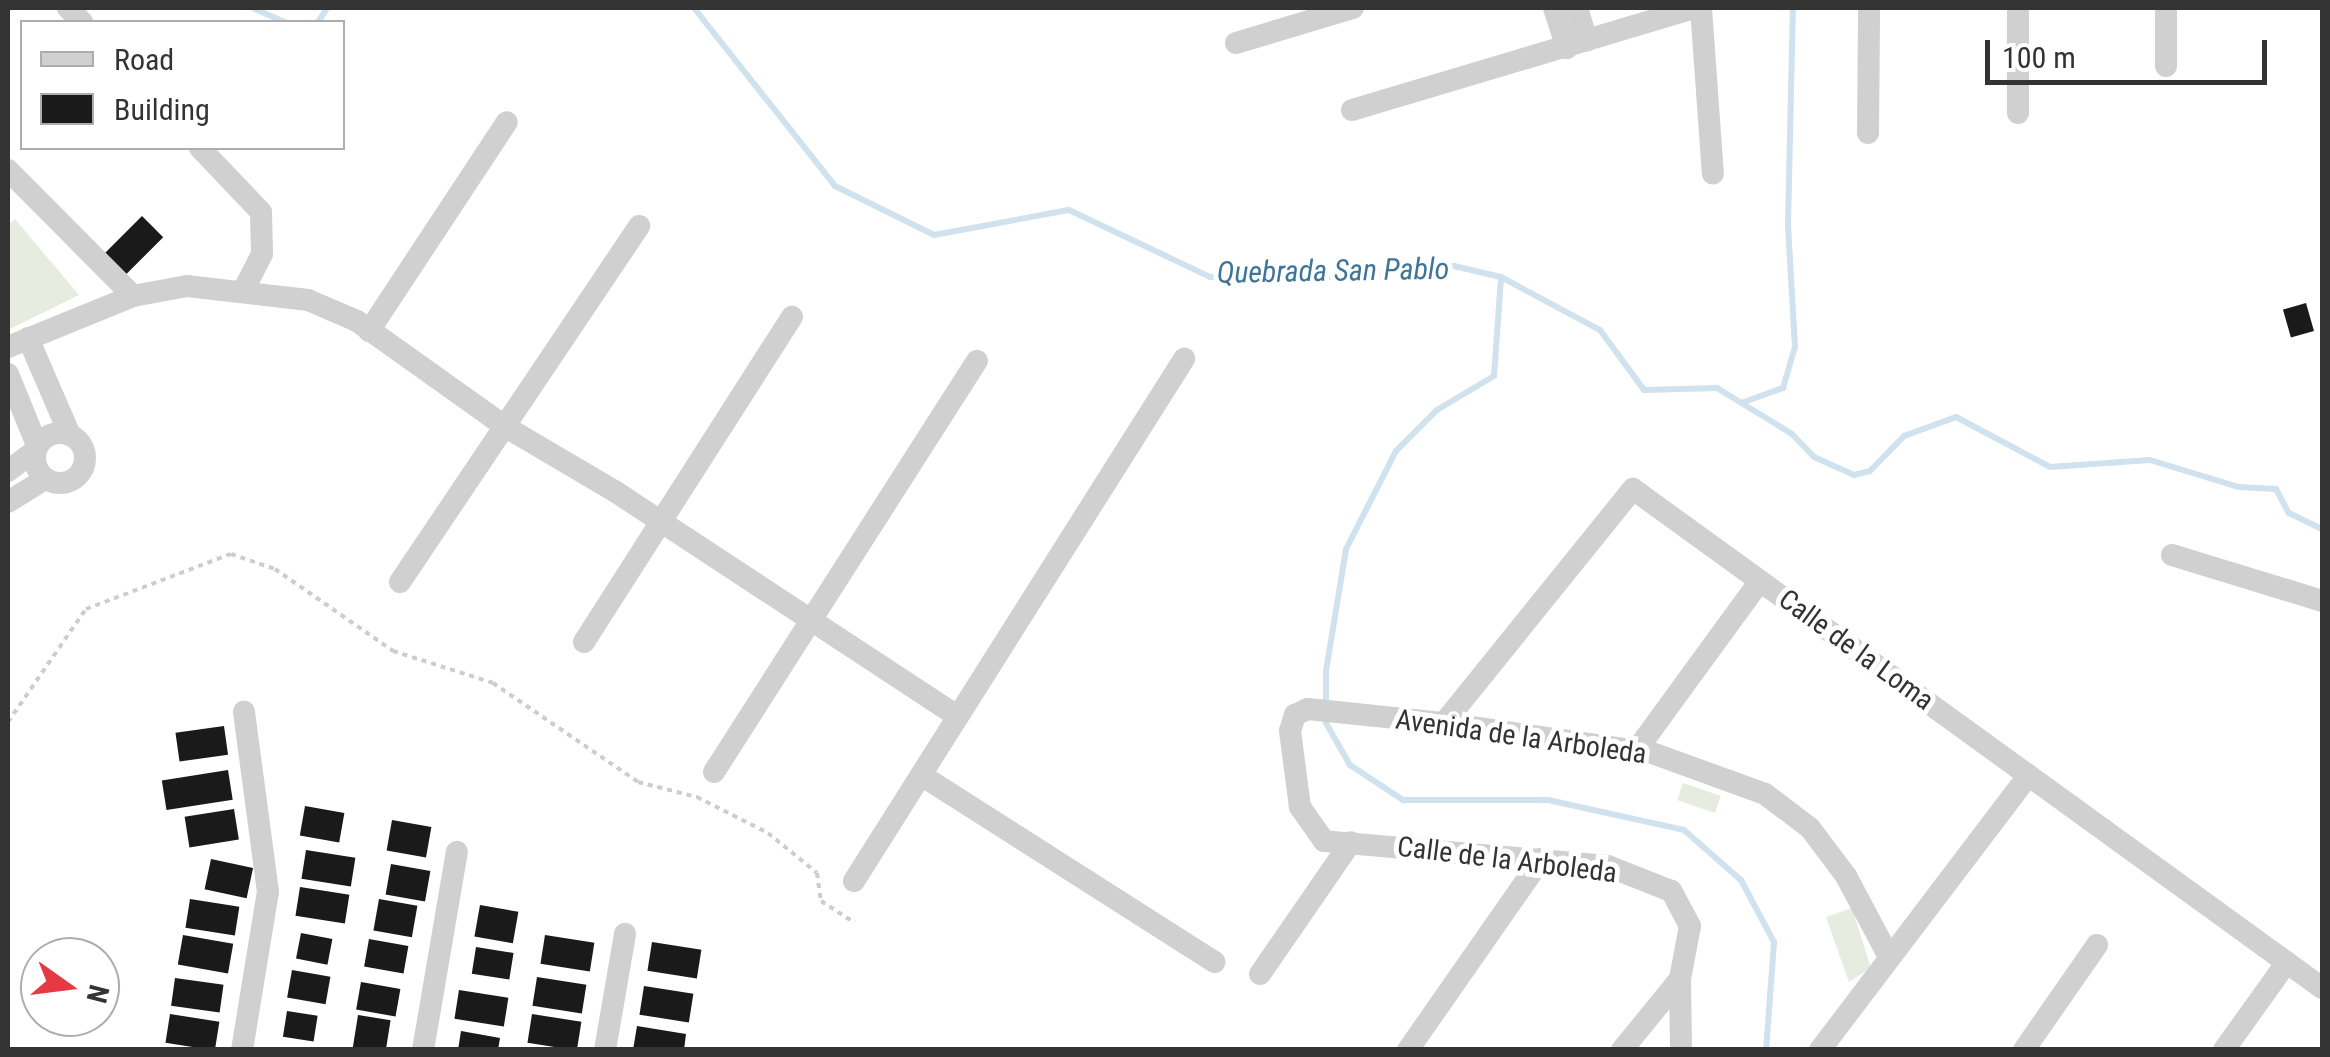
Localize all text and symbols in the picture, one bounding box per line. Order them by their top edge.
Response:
legend [20,20,345,150]
scale bar [1990,20,2272,82]
text: 100 m [2002,40,2076,75]
text: Road [114,42,174,77]
text: Building [114,92,210,127]
water label: Quebrada San Pablo [1216,251,1450,291]
street label: Calle de la Loma [1772,583,1940,717]
street label: Avenida de la Arboleda [1393,703,1649,771]
street label: Calle de la Arboleda [1395,830,1619,890]
north arrow [20,937,120,1037]
text: N [80,982,116,1006]

